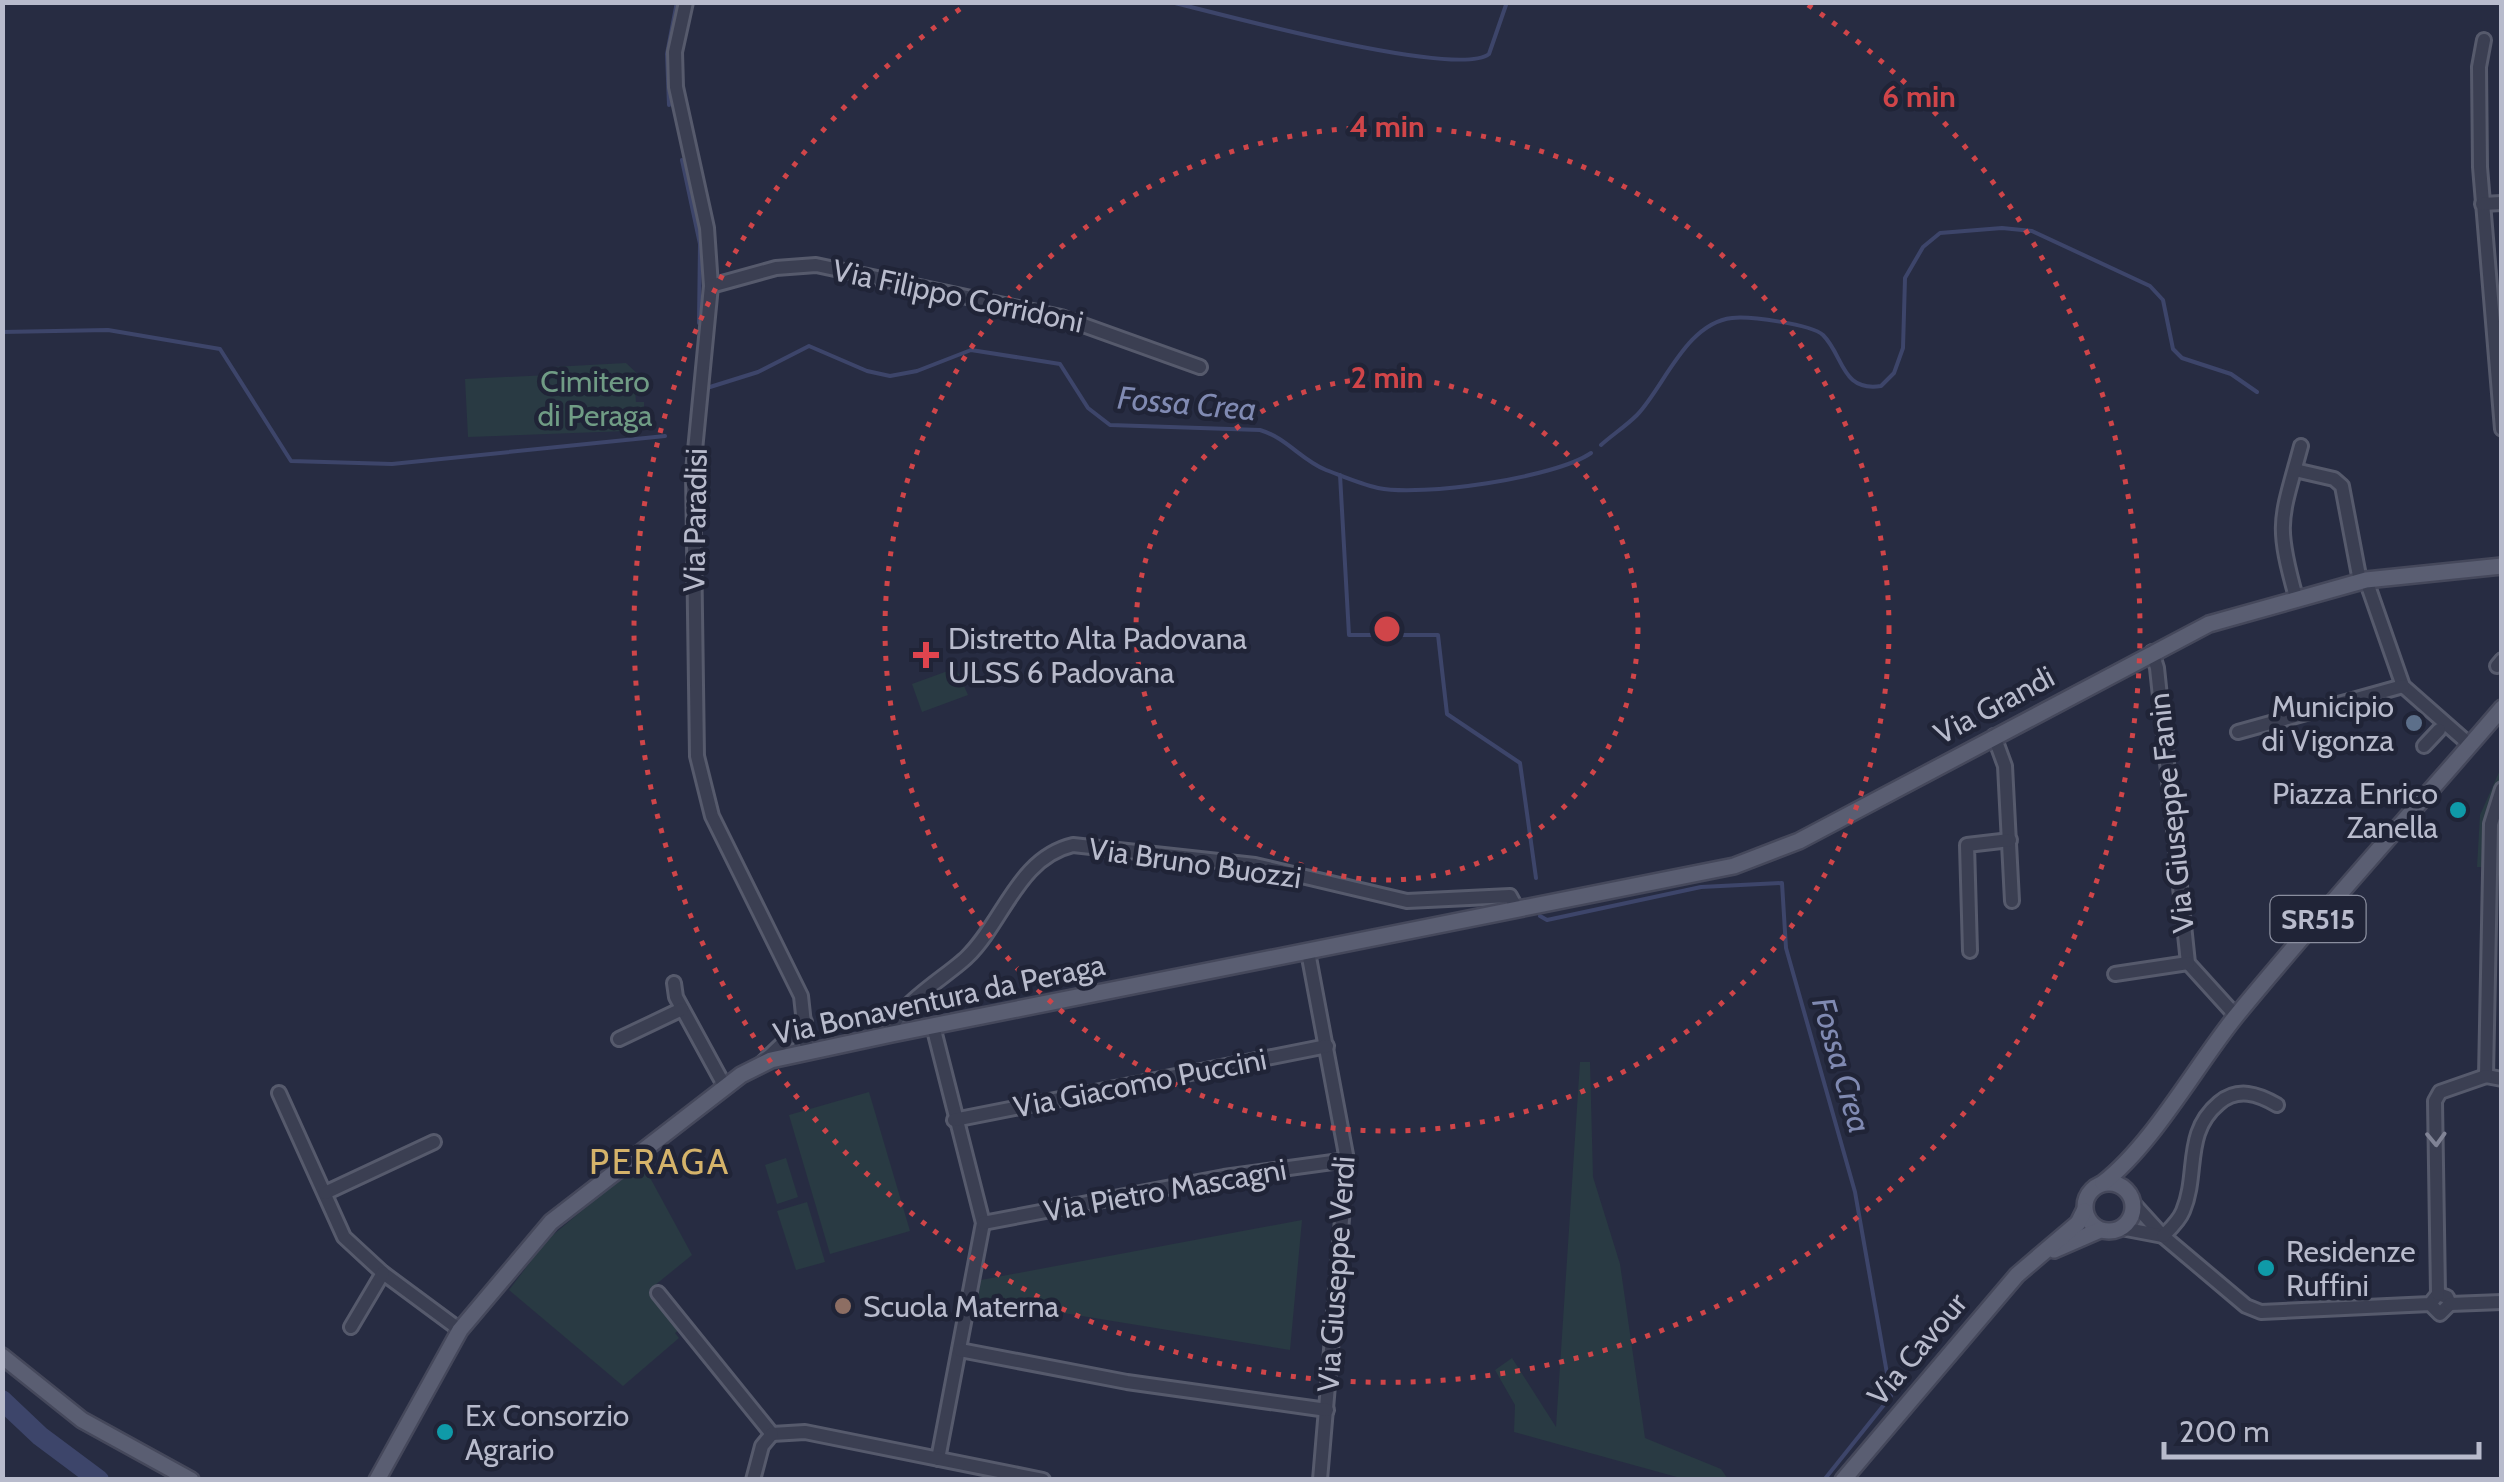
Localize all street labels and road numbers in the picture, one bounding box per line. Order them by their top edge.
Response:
street label: Via Filippo Corridoni [829,251,1087,341]
street label: Via Paradisi [675,448,715,592]
street label: Via Grandi [1928,658,2060,752]
street label: Via Giuseppe Fanin [2140,691,2202,935]
street label: Via Bruno Buozzi [1086,830,1304,896]
road number: SR515 [2270,896,2366,942]
street label: Via Bonaventura da Peraga [770,946,1109,1052]
street label: Via Giacomo Puccini [1011,1040,1269,1126]
street label: Via Pietro Mascagni [1041,1150,1289,1230]
street label: Via Giuseppe Verdi [1309,1155,1363,1393]
street label: Via Cavour [1859,1285,1975,1413]

